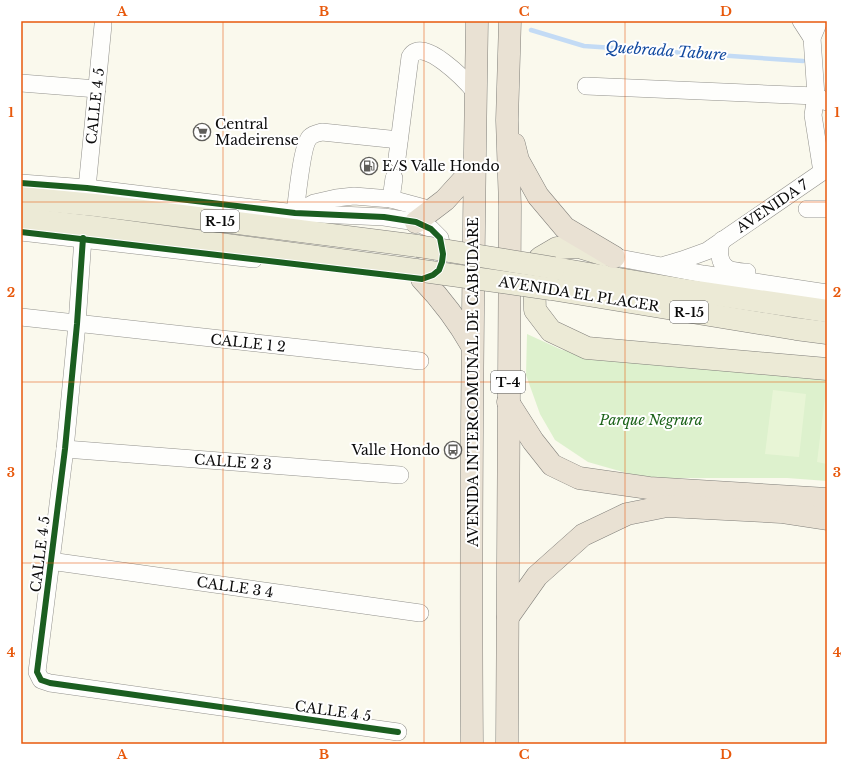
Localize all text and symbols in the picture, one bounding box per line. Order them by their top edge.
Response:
text: A [116,3,128,20]
text: B [319,3,329,20]
text: C [519,3,530,20]
text: D [720,3,732,20]
water label: Quebrada Tabure [605,37,727,64]
street label: CALLE 4 5 [82,67,108,145]
text: 1 [8,104,14,121]
text: 1 [834,104,840,121]
place label: Central Madeirense [215,115,299,149]
supermarket icon: Central Madeirense [192,122,212,142]
fuel station icon: E/S Valle Hondo [359,156,379,176]
place label: E/S Valle Hondo [382,157,500,175]
street label: AVENIDA 7 [732,175,812,237]
road number: R-15 [201,210,239,232]
street label: AVENIDA INTERCOMUNAL DE CABUDARE [464,217,482,548]
street label: AVENIDA EL PLACER [496,272,661,316]
text: 2 [7,284,15,301]
text: 2 [833,284,841,301]
road number: R-15 [670,301,708,323]
street label: CALLE 1 2 [210,330,286,356]
road number: T-4 [491,371,525,393]
park label: Parque Negrura [598,411,703,429]
bus stop icon: Valle Hondo [443,440,463,460]
place label: Valle Hondo [350,441,440,459]
street label: CALLE 2 3 [194,450,272,474]
text: 3 [7,464,15,481]
text: 3 [833,464,841,481]
street label: CALLE 4 5 [26,515,54,593]
street label: CALLE 3 4 [195,573,275,601]
text: 4 [7,644,16,661]
text: 4 [833,644,842,661]
street label: CALLE 4 5 [294,697,372,725]
text: A [116,746,128,763]
text: B [319,746,329,763]
text: C [519,746,530,763]
text: D [720,746,732,763]

